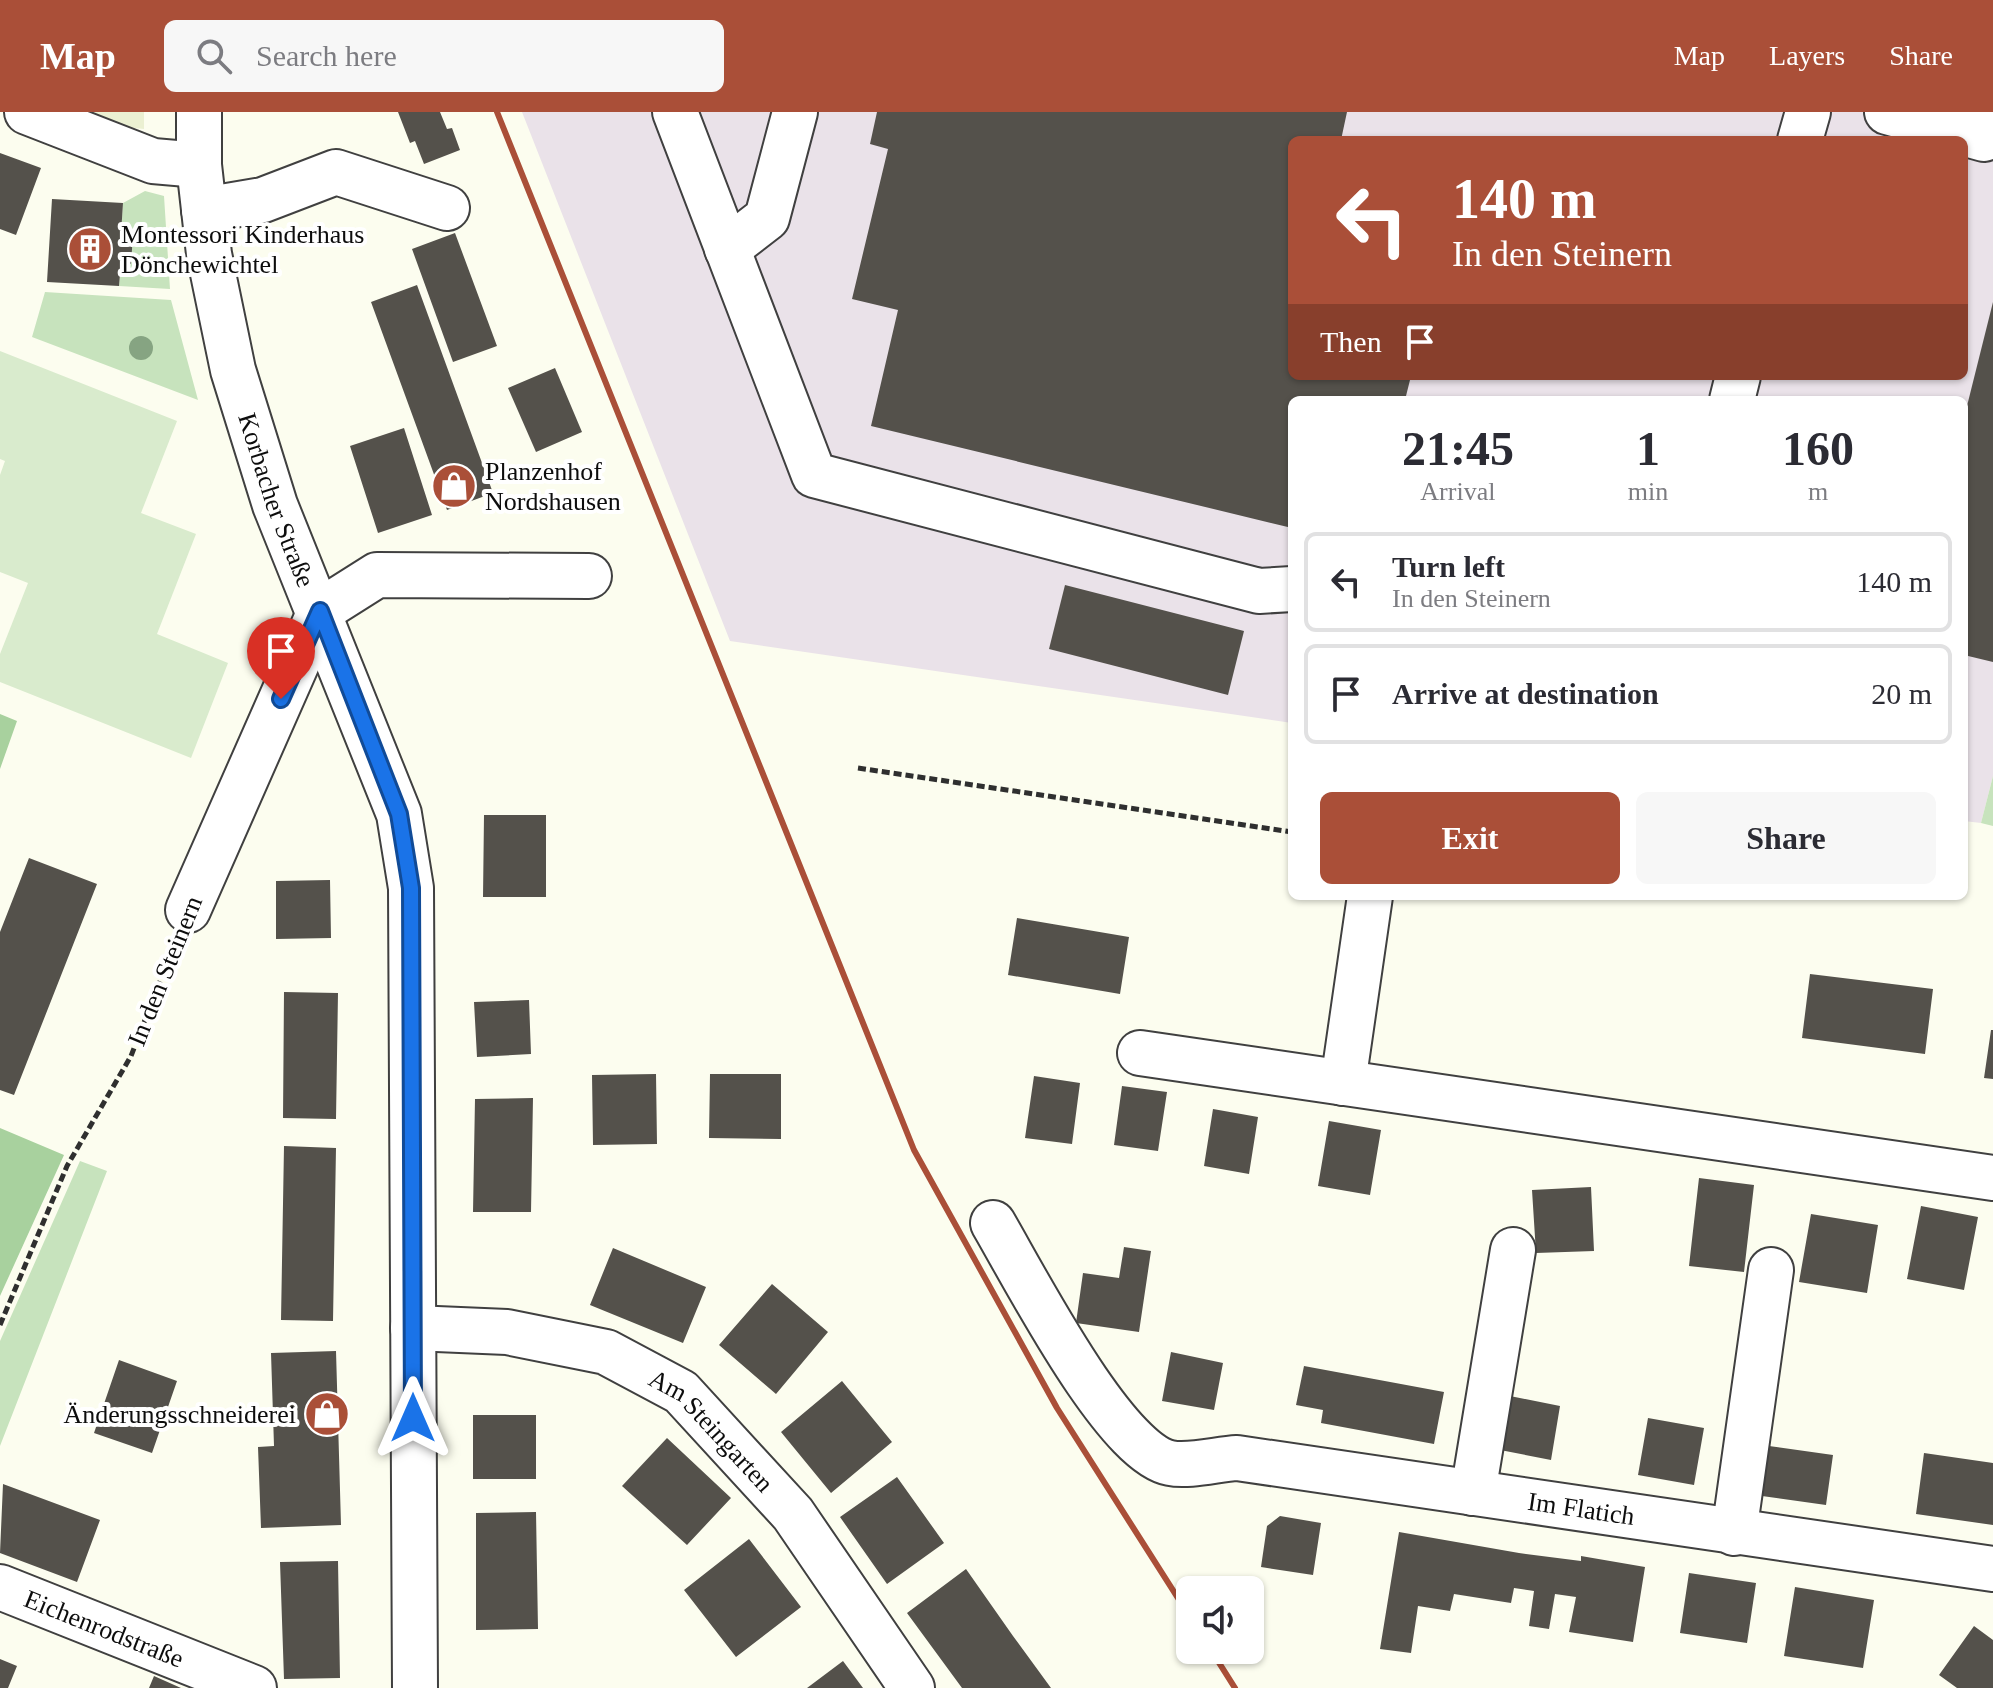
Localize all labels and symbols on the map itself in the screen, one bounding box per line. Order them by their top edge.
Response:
place label: Montessori Kinderhaus Dönchewichtel [121,220,364,279]
building icon: Montessori Kinderhaus Dönchewichtel [66,225,114,273]
street label: Korbacher Straße [233,409,321,591]
place label: Planzenhof Nordshausen [485,457,621,516]
shop icon: Planzenhof Nordshausen [430,462,478,510]
pin [247,617,315,699]
street label: In den Steinern [122,892,208,1050]
street label: Am Steingarten [644,1363,780,1498]
position arrow [371,1376,455,1460]
shop icon: Änderungsschneiderei [303,1390,351,1438]
place label: Änderungsschneiderei [64,1400,296,1429]
street label: Im Flatich [1526,1486,1637,1531]
street label: Eichenrodstraße [20,1584,188,1673]

